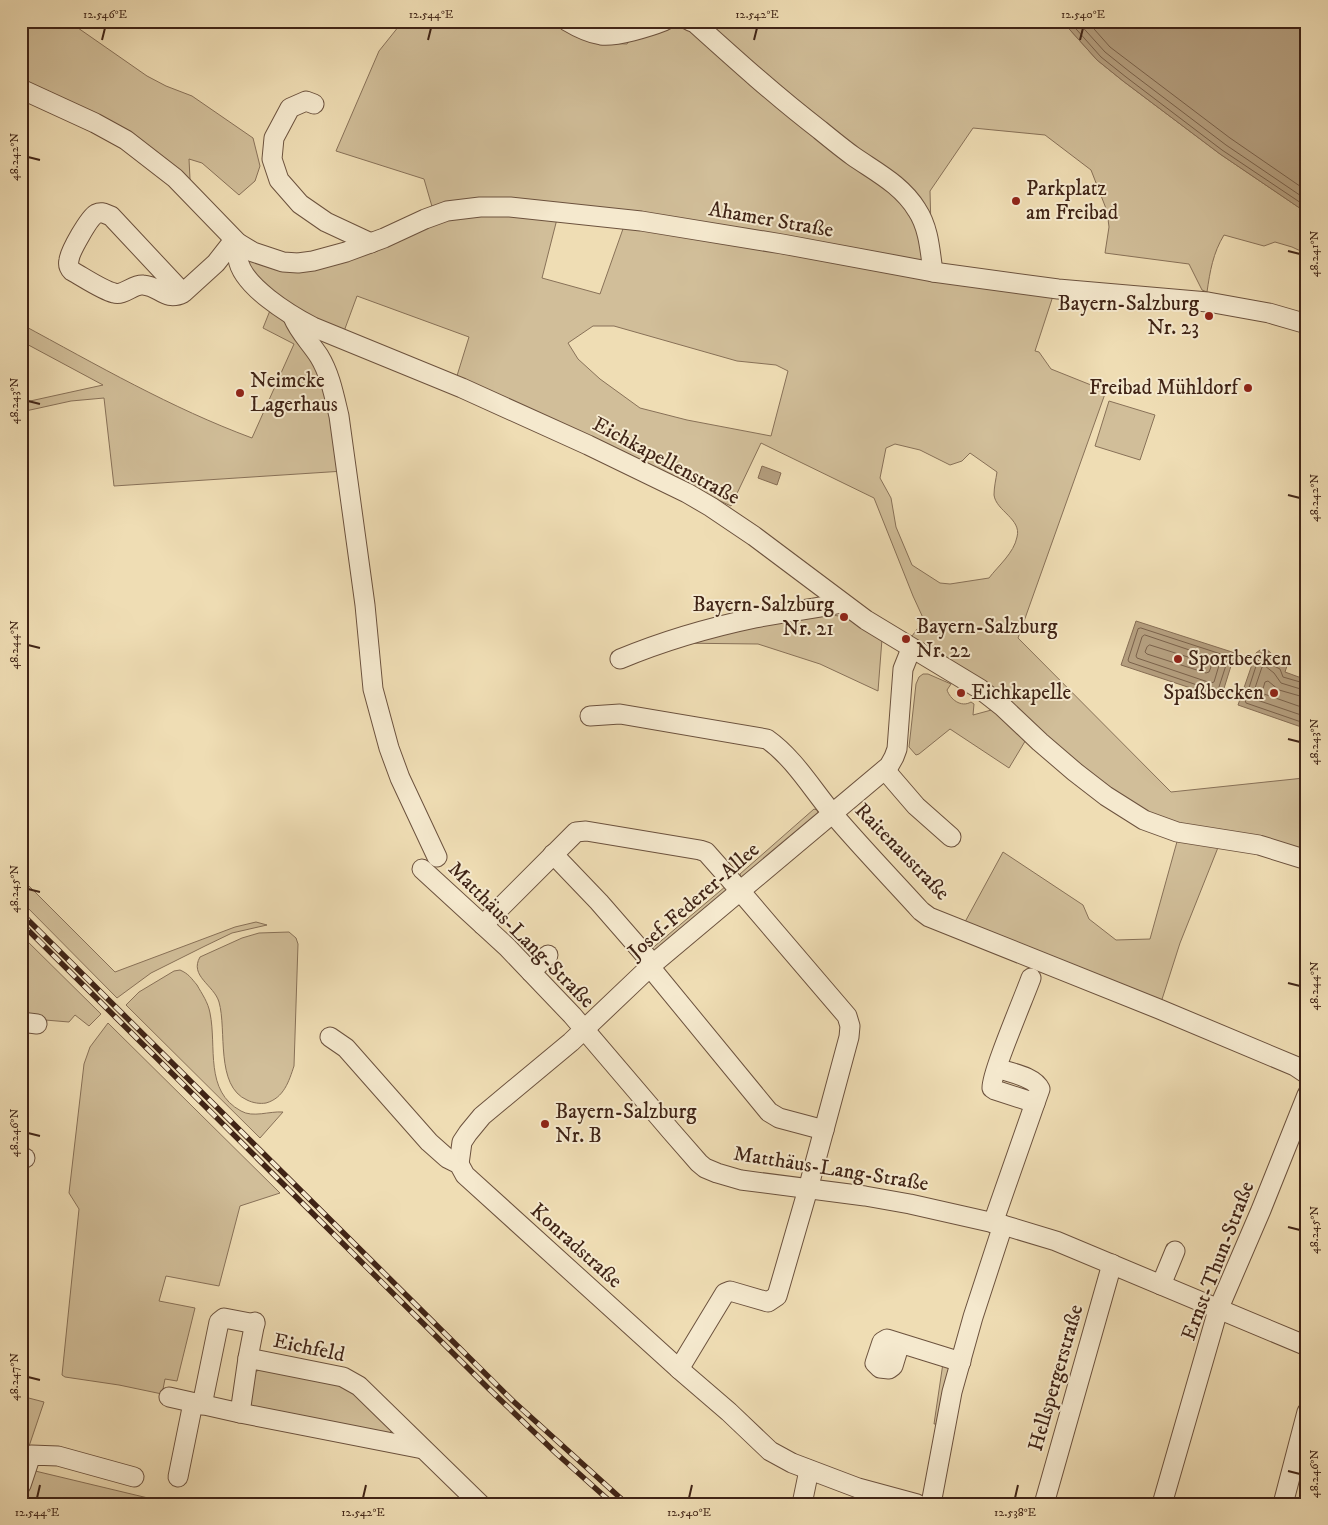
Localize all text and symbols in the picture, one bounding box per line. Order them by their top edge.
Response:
text: 12.546°E [83,7,128,22]
text: 12.544°E [409,7,454,22]
text: 12.542°E [735,7,779,22]
text: 12.540°E [1061,7,1106,22]
text: 48.242°N [7,133,22,181]
place label: Parkplatz am Freibad [1026,176,1119,226]
marker: Parkplatz am Freibad [1010,195,1022,207]
street label: Ahamer Straße [707,196,836,244]
text: 48.241°N [1307,231,1322,277]
place label: Bayern-Salzburg Nr. 23 [1058,291,1200,341]
marker: Bayern-Salzburg Nr. 23 [1203,310,1215,322]
place label: Neimcke Lagerhaus [250,368,338,418]
place label: Freibad Mühldorf [1089,375,1241,401]
text: 48.243°N [7,377,22,424]
marker: Freibad Mühldorf [1242,382,1254,394]
marker: Neimcke Lagerhaus [234,387,246,399]
street label: Eichkapellenstraße [588,411,744,511]
text: 48.242°N [1307,474,1322,522]
place label: Bayern-Salzburg Nr. 21 [693,592,835,642]
marker: Bayern-Salzburg Nr. 21 [838,611,850,623]
place label: Bayern-Salzburg Nr. 22 [916,614,1058,664]
text: 48.244°N [7,620,22,670]
marker: Bayern-Salzburg Nr. 22 [900,633,912,645]
place label: Sportbecken [1188,646,1292,672]
marker: Sportbecken [1172,653,1184,665]
place label: Eichkapelle [971,680,1071,706]
place label: Spaßbecken [1163,680,1264,706]
marker: Eichkapelle [955,687,967,699]
marker: Spaßbecken [1268,687,1280,699]
text: 48.243°N [1307,718,1322,765]
street label: Raitenaustraße [849,798,955,906]
street label: Josef-Federer-Allee [622,837,765,966]
street label: Matthäus-Lang-Straße [442,856,600,1014]
text: 48.245°N [7,865,22,913]
text: 48.244°N [1307,961,1322,1011]
place label: Bayern-Salzburg Nr. B [555,1099,697,1149]
text: 48.246°N [7,1109,22,1157]
marker: Bayern-Salzburg Nr. B [539,1118,551,1130]
street label: Matthäus-Lang-Straße [732,1141,931,1197]
street label: Ernst-Thun-Straße [1176,1178,1260,1344]
street label: Konradstraße [525,1198,628,1294]
text: 48.245°N [1307,1206,1322,1254]
street label: Hellspergerstraße [1023,1301,1089,1454]
street label: Eichfeld [271,1328,348,1368]
text: 48.247°N [7,1353,22,1401]
text: 48.246°N [1307,1450,1322,1498]
text: 12.544°E [15,1505,60,1520]
text: 12.542°E [341,1505,385,1520]
text: 12.540°E [667,1505,712,1520]
text: 12.538°E [994,1505,1036,1520]

